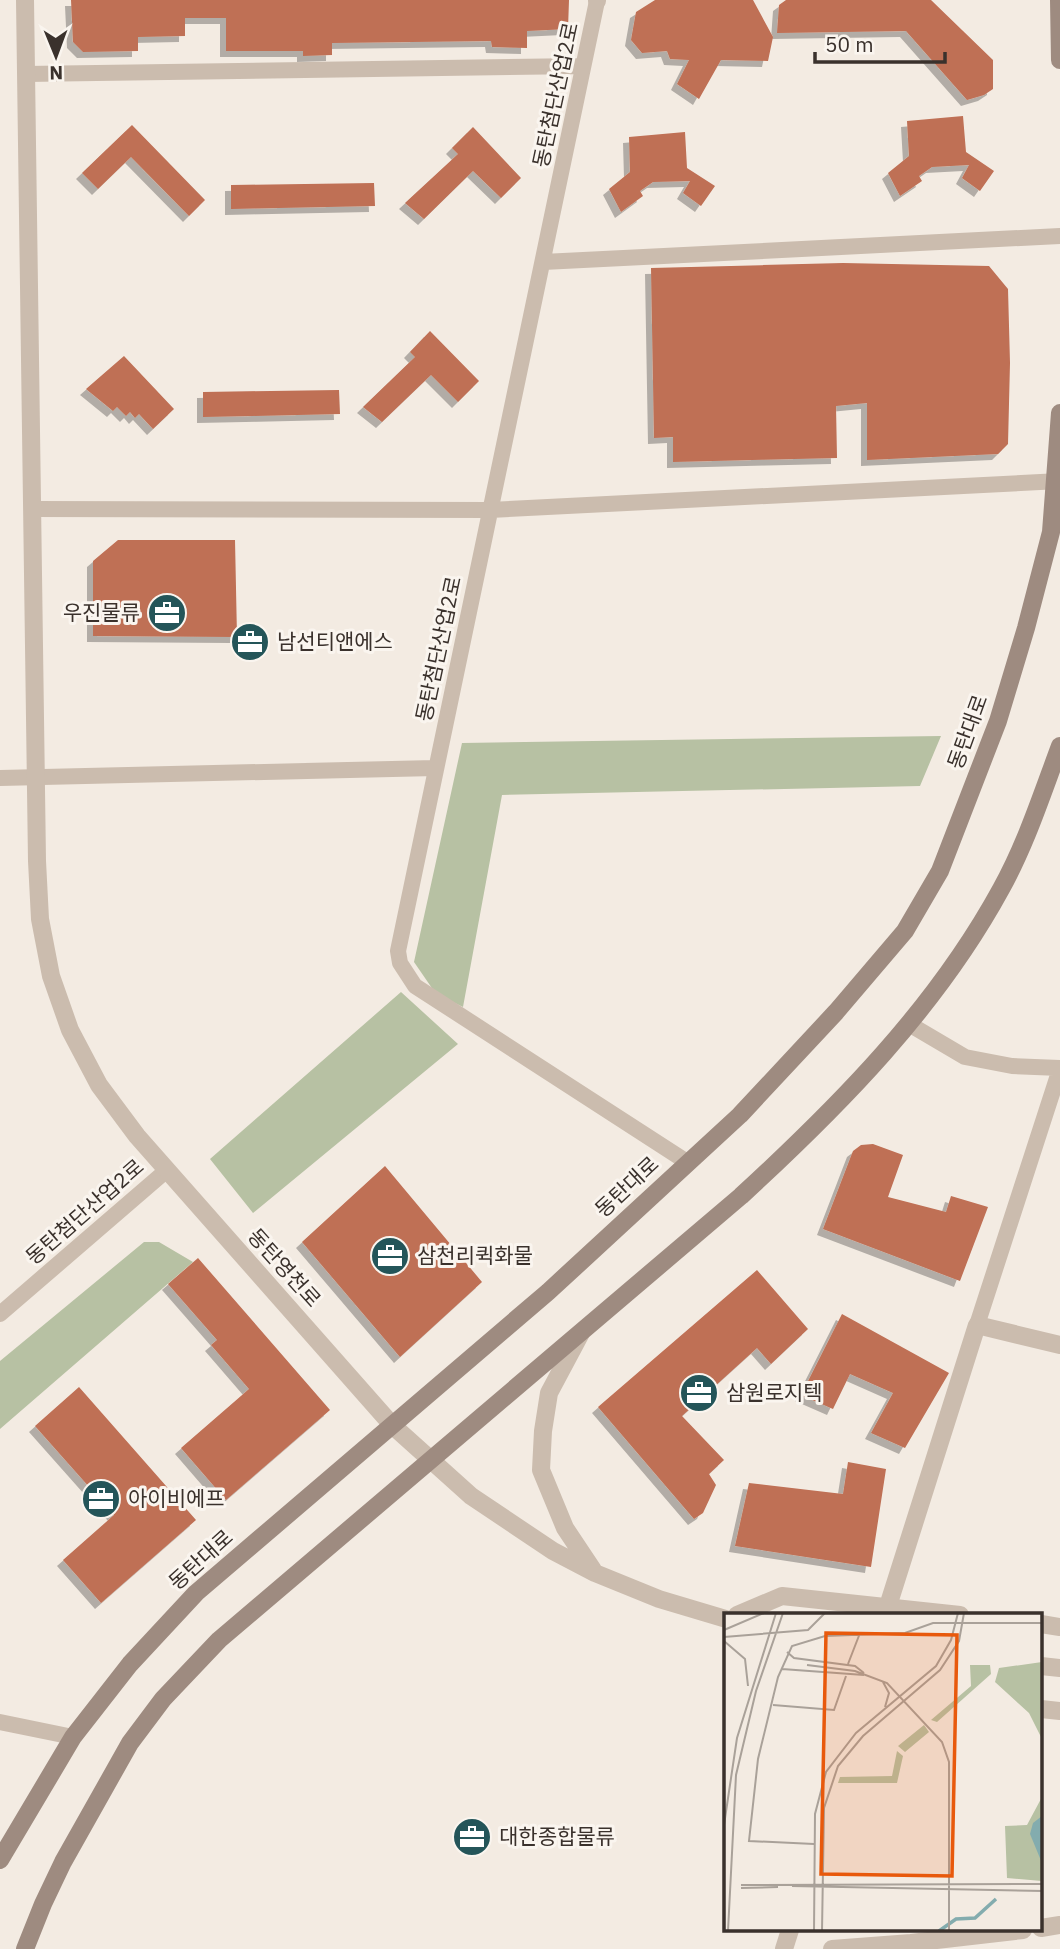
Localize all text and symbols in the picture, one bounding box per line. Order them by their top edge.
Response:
street label: 동탄첨단산업2로 [526,20,584,170]
north arrow [21,21,91,91]
scale bar [815,21,944,65]
text: 50 m [825,30,874,58]
text: N [49,61,63,85]
street label: 동탄첨단산업2로 [409,574,467,724]
office icon: 우진물류 [146,592,188,634]
place label: 우진물류 [63,598,140,626]
office icon: 남선티앤에스 [229,621,271,663]
place label: 남선티앤에스 [277,627,393,655]
street label: 동탄대로 [941,691,993,773]
street label: 동탄대로 [589,1150,664,1223]
street label: 동탄첨단산업2로 [19,1152,149,1270]
street label: 동탄영천로 [242,1222,327,1313]
office icon: 삼천리퀵화물 [369,1235,411,1277]
place label: 삼천리퀵화물 [417,1241,533,1269]
office icon: 삼원로지텍 [678,1372,720,1414]
place label: 삼원로지텍 [726,1378,823,1406]
office icon: 아이비에프 [80,1478,122,1520]
place label: 아이비에프 [128,1484,225,1512]
street label: 동탄대로 [162,1523,238,1596]
inset map [724,1613,1042,1932]
office icon: 대한종합물류 [451,1816,493,1858]
place label: 대한종합물류 [499,1822,615,1850]

